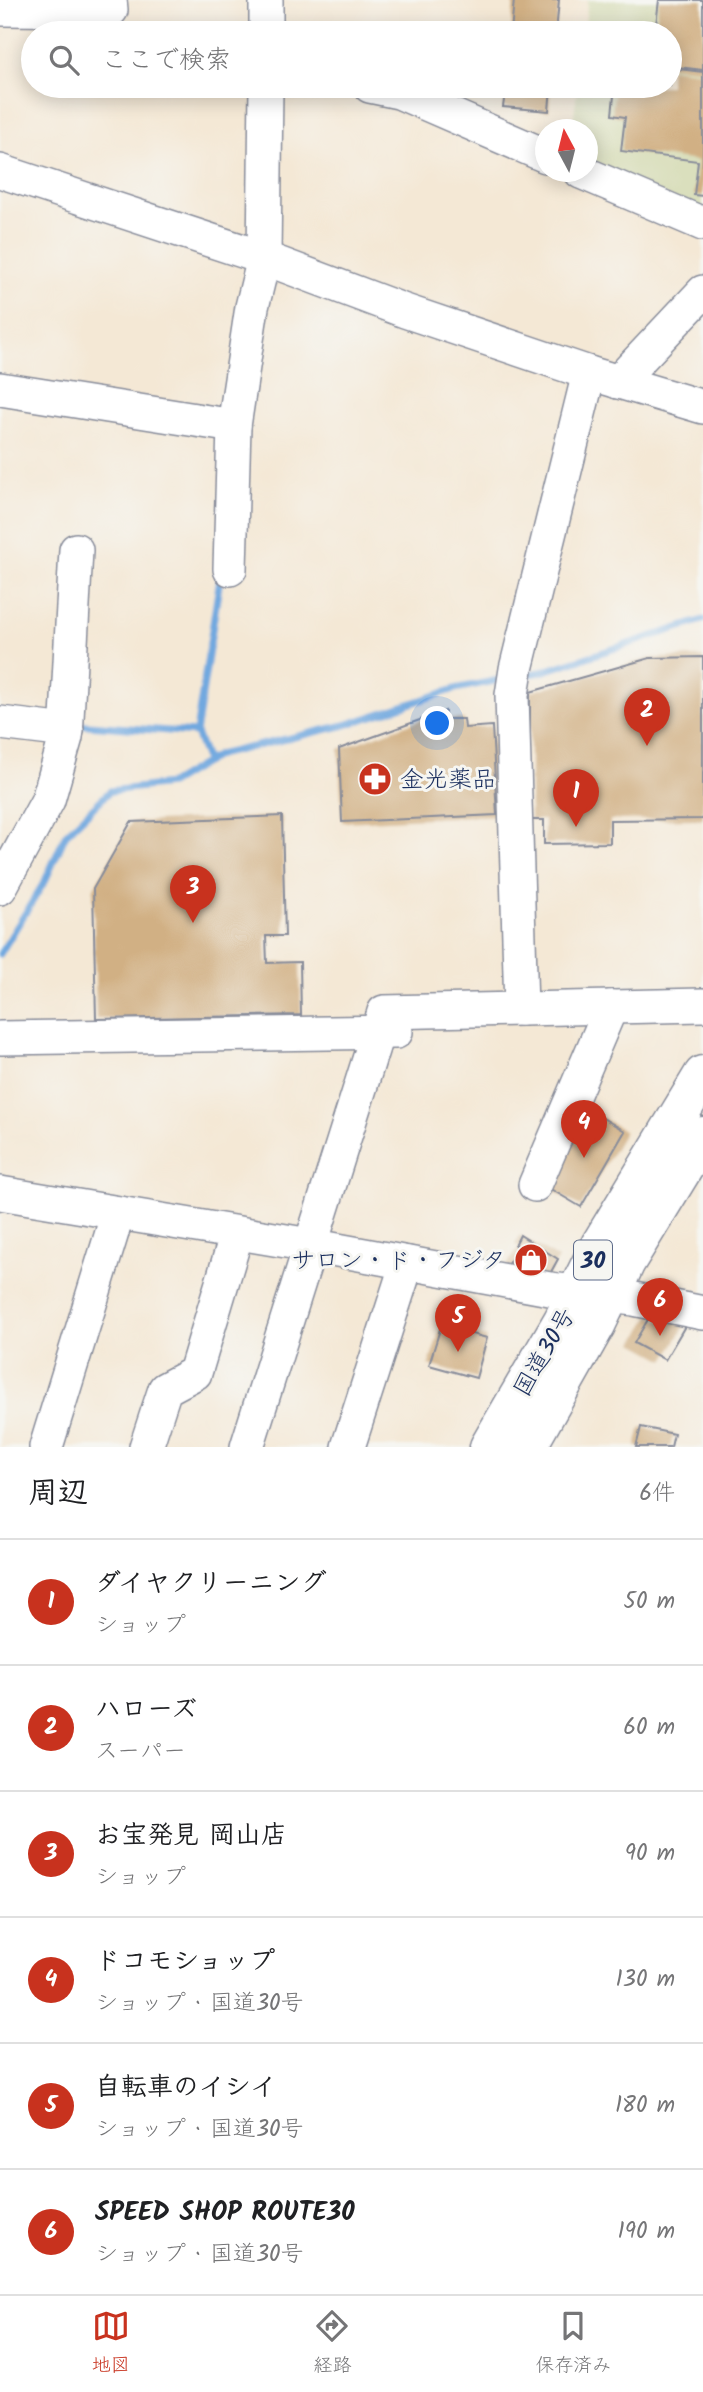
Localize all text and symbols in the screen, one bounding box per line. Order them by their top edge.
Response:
search box [21,21,682,98]
text: ここで検索 [101,40,231,82]
icon: search [45,41,83,79]
north arrow [535,119,598,182]
pin: 2 [624,688,670,746]
your location [420,706,454,740]
pharmacy icon: 金光薬品 [356,760,394,798]
place label: 金光薬品 [400,761,496,800]
pin: 1 [553,769,599,827]
pin: 3 [170,865,216,923]
pin: 4 [561,1100,607,1158]
road number: 30 [574,1240,612,1280]
shop icon: サロン・ド・フジタ [512,1241,550,1279]
place label: サロン・ド・フジタ [291,1242,506,1281]
pin: 6 [637,1278,683,1336]
pin: 5 [435,1294,481,1352]
street label: 国道30号 [504,1301,587,1405]
text: 周辺 [28,1470,88,1518]
text: 6件 [639,1476,675,1512]
text: ダイヤクリーニング [95,1563,326,1605]
text: 1 [48,1584,54,1620]
text: 50 m [624,1584,675,1620]
text: ショップ [95,1608,186,1644]
text: ハローズ [95,1689,197,1731]
text: 2 [44,1710,58,1746]
text: 60 m [623,1710,675,1746]
text: スーパー [95,1734,186,1770]
text: お宝発見 岡山店 [95,1815,287,1857]
text: 3 [45,1836,57,1872]
text: 90 m [625,1836,675,1872]
text: ショップ [95,1860,186,1896]
text: ドコモショップ [95,1941,275,1983]
text: 4 [45,1962,57,1998]
text: 130 m [616,1962,675,1998]
text: ショップ · 国道30号 [95,1986,304,2022]
text: 自転車のイシイ [95,2067,276,2109]
text: 5 [45,2088,57,2124]
text: 180 m [615,2088,675,2124]
text: ショップ · 国道30号 [95,2112,304,2148]
text: SPEED SHOP ROUTE30 [95,2192,354,2234]
text: 6 [45,2214,57,2250]
text: 190 m [618,2214,675,2250]
text: ショップ · 国道30号 [95,2237,304,2273]
tab: 地図 [92,2307,130,2381]
tab: 経路 [313,2307,351,2381]
tab: 保存済み [535,2307,611,2381]

